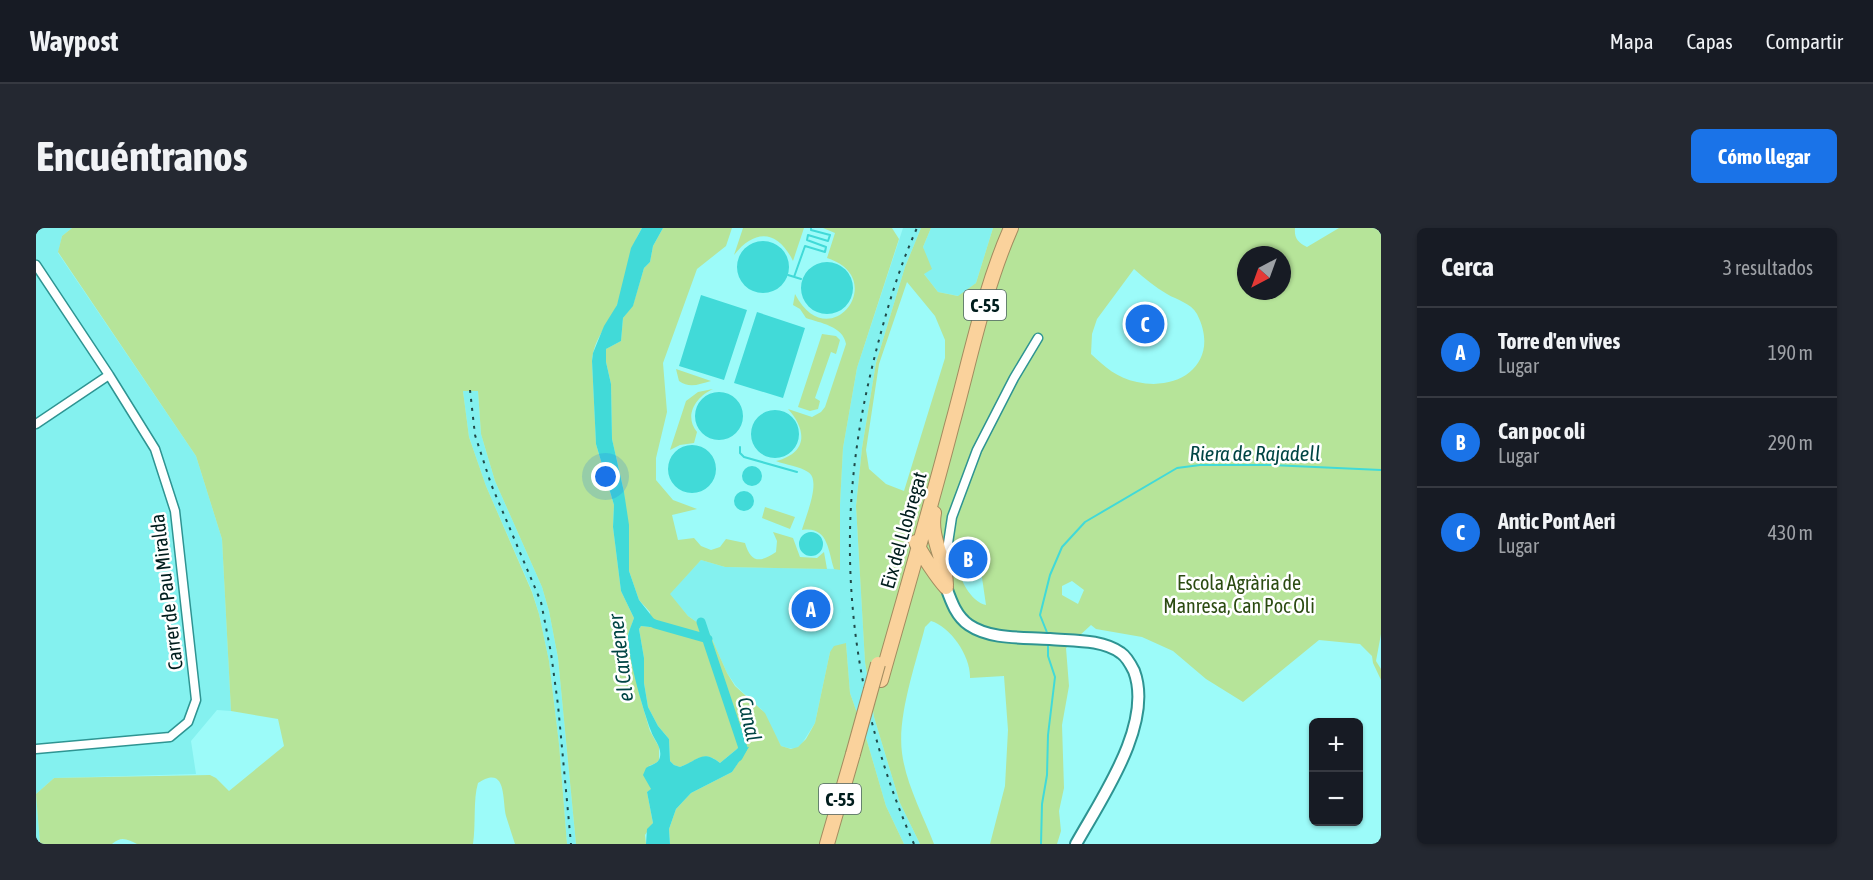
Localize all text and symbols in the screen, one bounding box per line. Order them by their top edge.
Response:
text: Waypost [30,25,118,57]
text: Mapa [1610,29,1653,53]
text: Capas [1686,29,1733,53]
text: Compartir [1766,29,1843,53]
button: Cómo llegar [1691,129,1837,183]
text: Encuéntranos [36,132,248,180]
north arrow [1237,246,1291,300]
text: Cerca [1441,252,1494,282]
text: 3 resultados [1723,256,1813,279]
road number: C-55 [964,290,1006,320]
pin: C [1126,302,1164,346]
text: Torre d'en vives [1498,328,1620,354]
text: A [1456,341,1465,364]
text: 190 m [1768,341,1813,364]
text: Lugar [1498,354,1539,377]
text: Can poc oli [1498,418,1585,444]
text: B [1456,431,1465,454]
text: 290 m [1768,431,1813,454]
water label: Riera de Rajadell [1190,441,1320,465]
text: Lugar [1498,444,1539,467]
your location [591,462,620,491]
street label: Eix del Llobregat [875,469,931,591]
text: Antic Pont Aeri [1498,508,1615,534]
street label: Carrer de Pau Miralda [145,513,187,671]
text: C [1456,521,1465,544]
text: 430 m [1768,521,1813,544]
text: Lugar [1498,534,1539,557]
pin: B [948,536,988,582]
park label: Escola Agrària de Manresa, Can Poc Oli [1163,571,1315,617]
pin: A [792,586,830,632]
water label: el Cardener [603,612,637,703]
water label: Canal [733,695,767,743]
map controls [1309,718,1363,826]
button: + [1309,718,1363,772]
button: − [1309,772,1363,826]
road number: C-55 [819,784,861,814]

